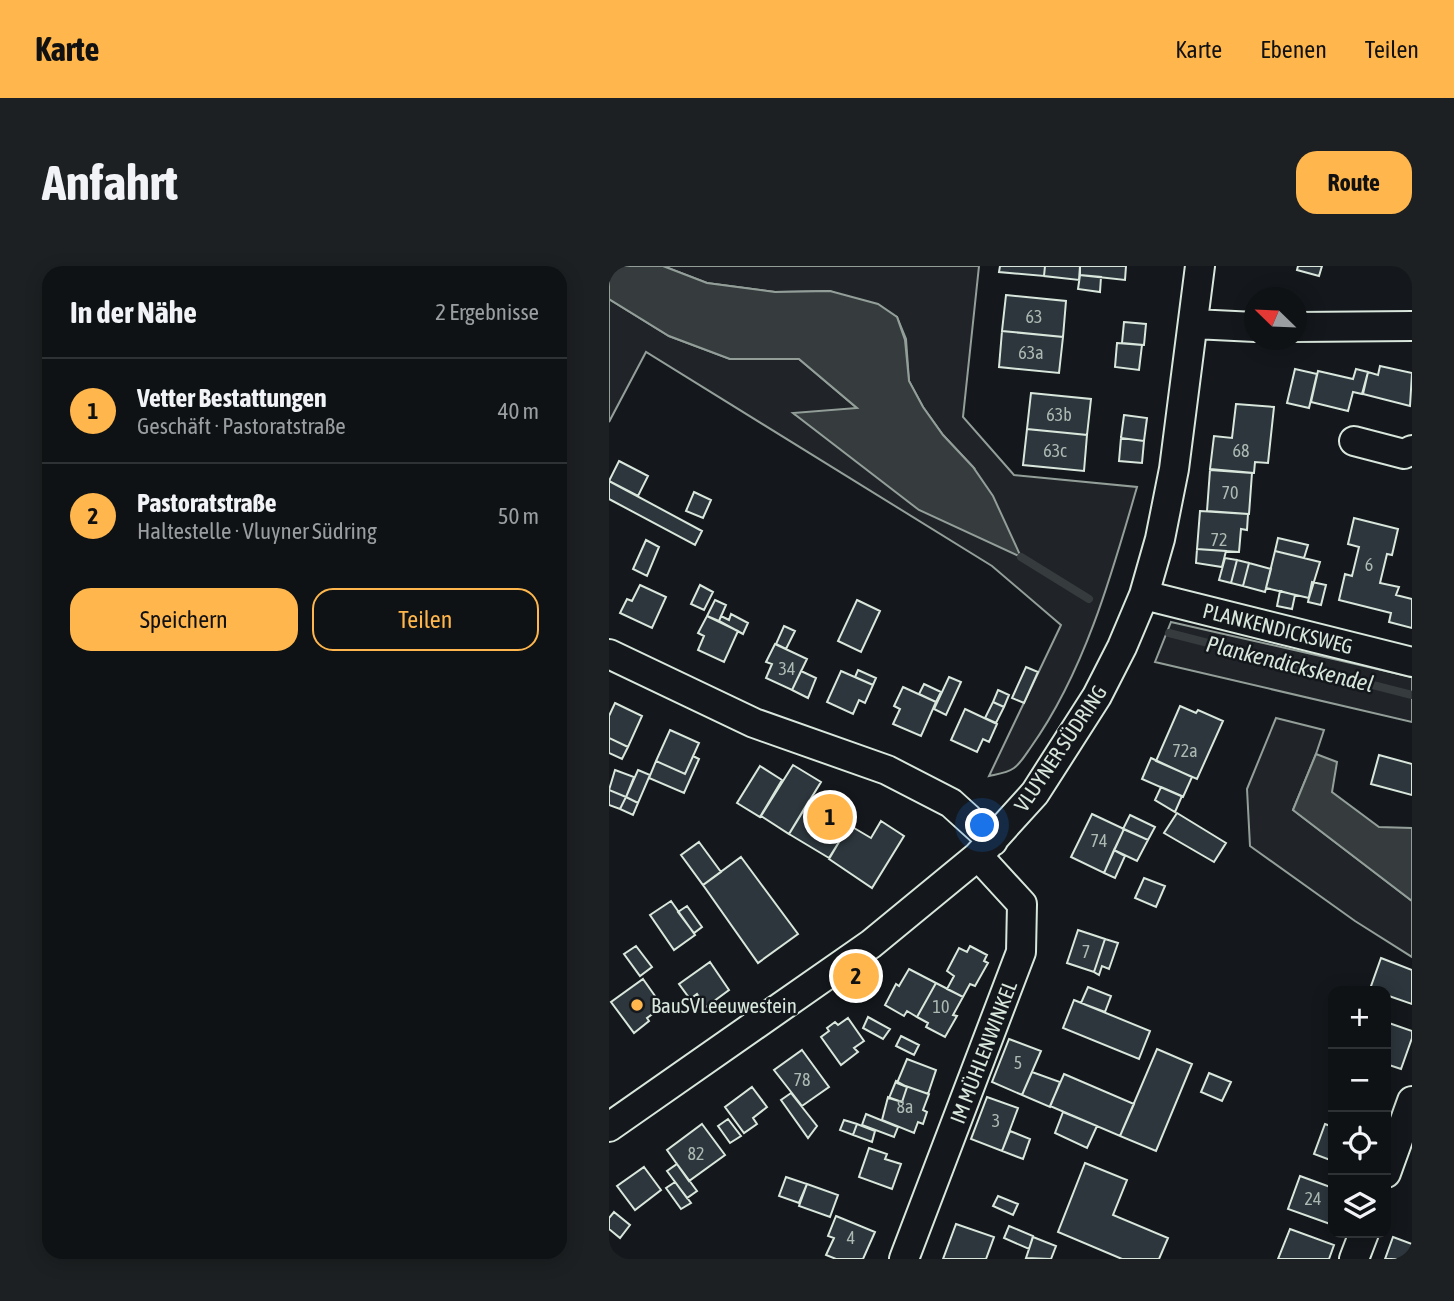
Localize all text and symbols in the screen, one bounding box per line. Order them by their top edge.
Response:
text: Karte [35,30,99,68]
text: Karte [1175,36,1222,63]
text: Ebenen [1260,36,1327,63]
text: Teilen [1365,36,1419,63]
button: Route [1296,151,1412,214]
text: Anfahrt [42,154,178,210]
north arrow [1244,287,1307,350]
text: In der Nähe [70,295,197,329]
text: 2 Ergebnisse [435,299,539,325]
house number: 63 [1026,306,1042,327]
house number: 63a [1018,342,1044,363]
text: Vetter Bestattungen [137,383,327,413]
text: 1 [88,398,98,424]
text: 40 m [498,398,539,424]
house number: 63b [1046,404,1072,425]
text: Geschäft · Pastoratstraße [137,413,346,439]
house number: 63c [1043,440,1067,461]
house number: 68 [1233,440,1249,461]
house number: 70 [1222,482,1238,503]
text: Pastoratstraße [137,488,277,518]
text: 2 [88,503,98,529]
text: 50 m [498,503,539,529]
text: Haltestelle · Vluyner Südring [137,518,377,544]
house number: 72 [1211,529,1227,550]
house number: 6 [1365,554,1373,575]
button: Speichern [70,588,298,651]
button: Teilen [312,588,539,651]
street label: PLANKENDICKSWEG [1201,598,1355,658]
water label: Plankendickskendel [1204,631,1376,697]
house number: 34 [779,658,795,679]
street label: VLUYNER SÜDRING [1009,680,1111,816]
house number: 72a [1172,740,1198,761]
pin: 1 [807,791,853,843]
your location [965,808,999,842]
house number: 74 [1091,830,1107,851]
house number: 7 [1082,941,1090,962]
pin: 2 [833,950,879,1002]
street label: IM MÜHLENWINKEL [945,977,1021,1127]
map controls [1328,986,1391,1238]
button: + [1328,986,1391,1049]
place label: BauSVLeeuwestein [651,993,797,1017]
house number: 10 [933,996,949,1017]
marker: BauSVLeeuwestein [629,997,645,1013]
button: − [1328,1049,1391,1112]
house number: 5 [1014,1052,1022,1073]
house number: 78 [794,1069,810,1090]
house number: 8a [897,1096,913,1117]
house number: 3 [992,1110,1000,1131]
button: locate [1328,1112,1391,1175]
house number: 82 [688,1143,704,1164]
button: layers [1328,1175,1391,1238]
house number: 24 [1305,1188,1321,1209]
house number: 4 [847,1227,855,1248]

